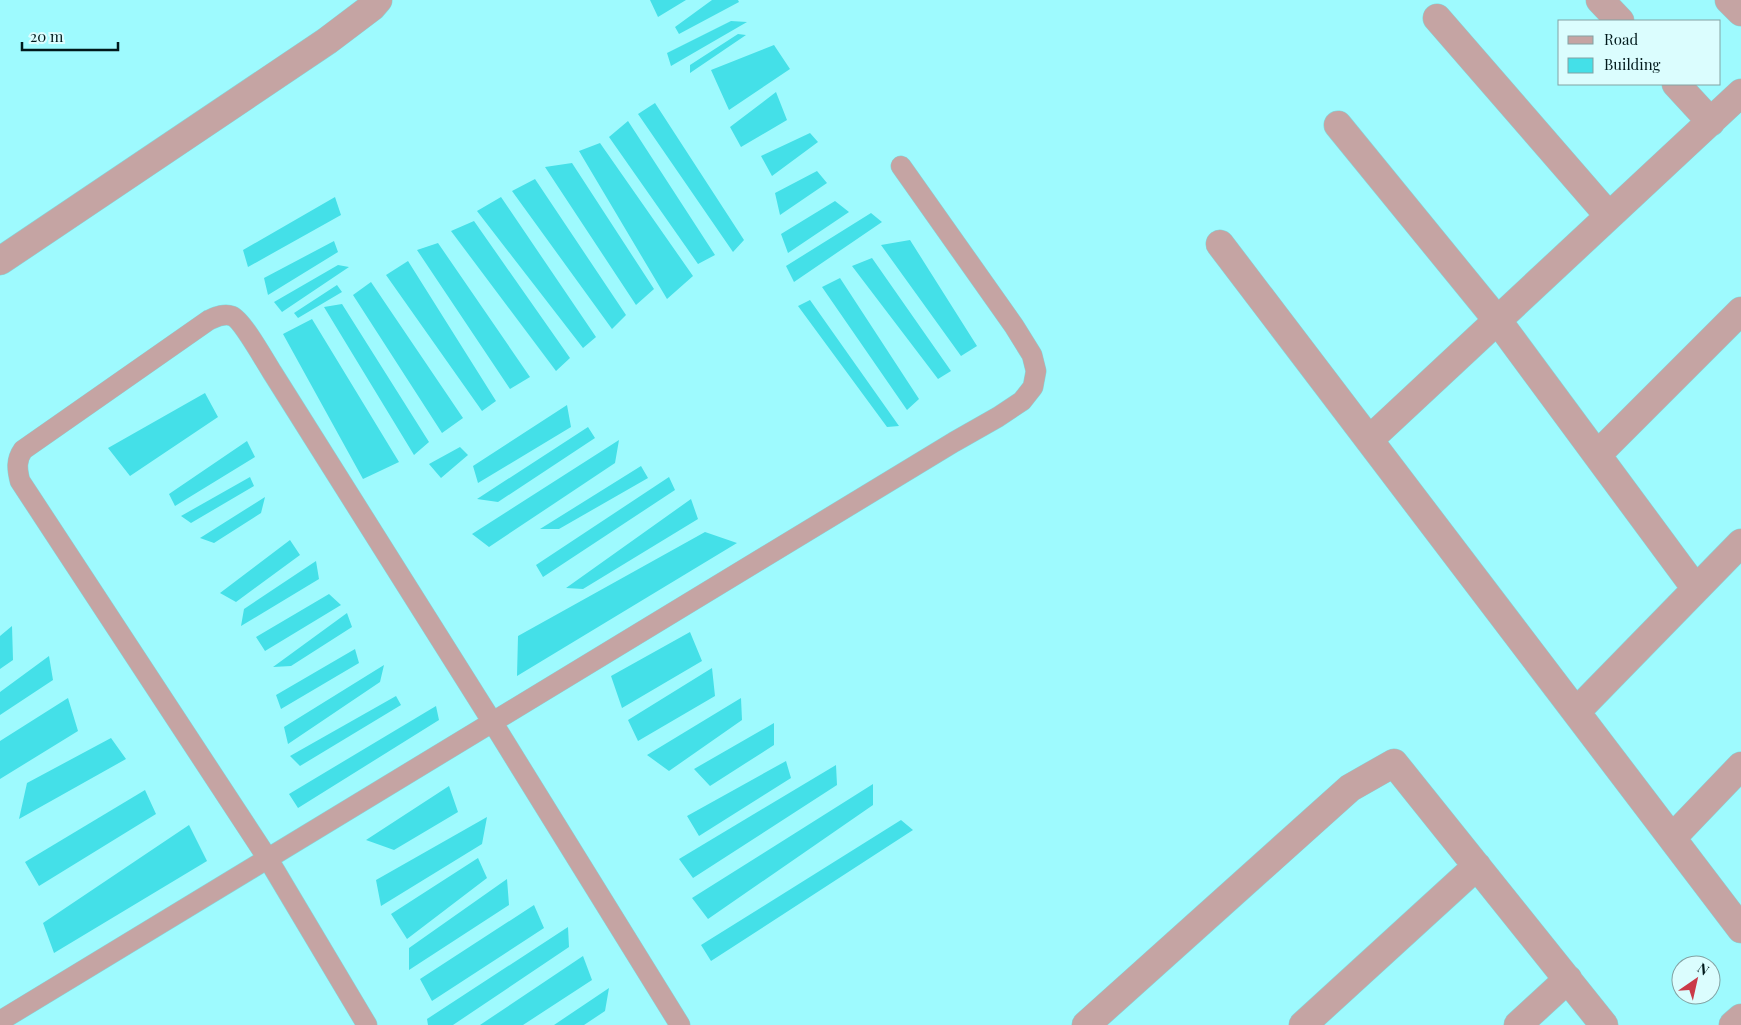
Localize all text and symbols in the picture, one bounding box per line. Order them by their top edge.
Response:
scale bar [22,20,119,52]
legend [1558,20,1721,85]
text: 20 m [30,26,64,46]
text: Road [1604,29,1638,49]
text: Building [1604,54,1661,74]
north arrow [1671,955,1721,1005]
text: N [1694,958,1713,980]

